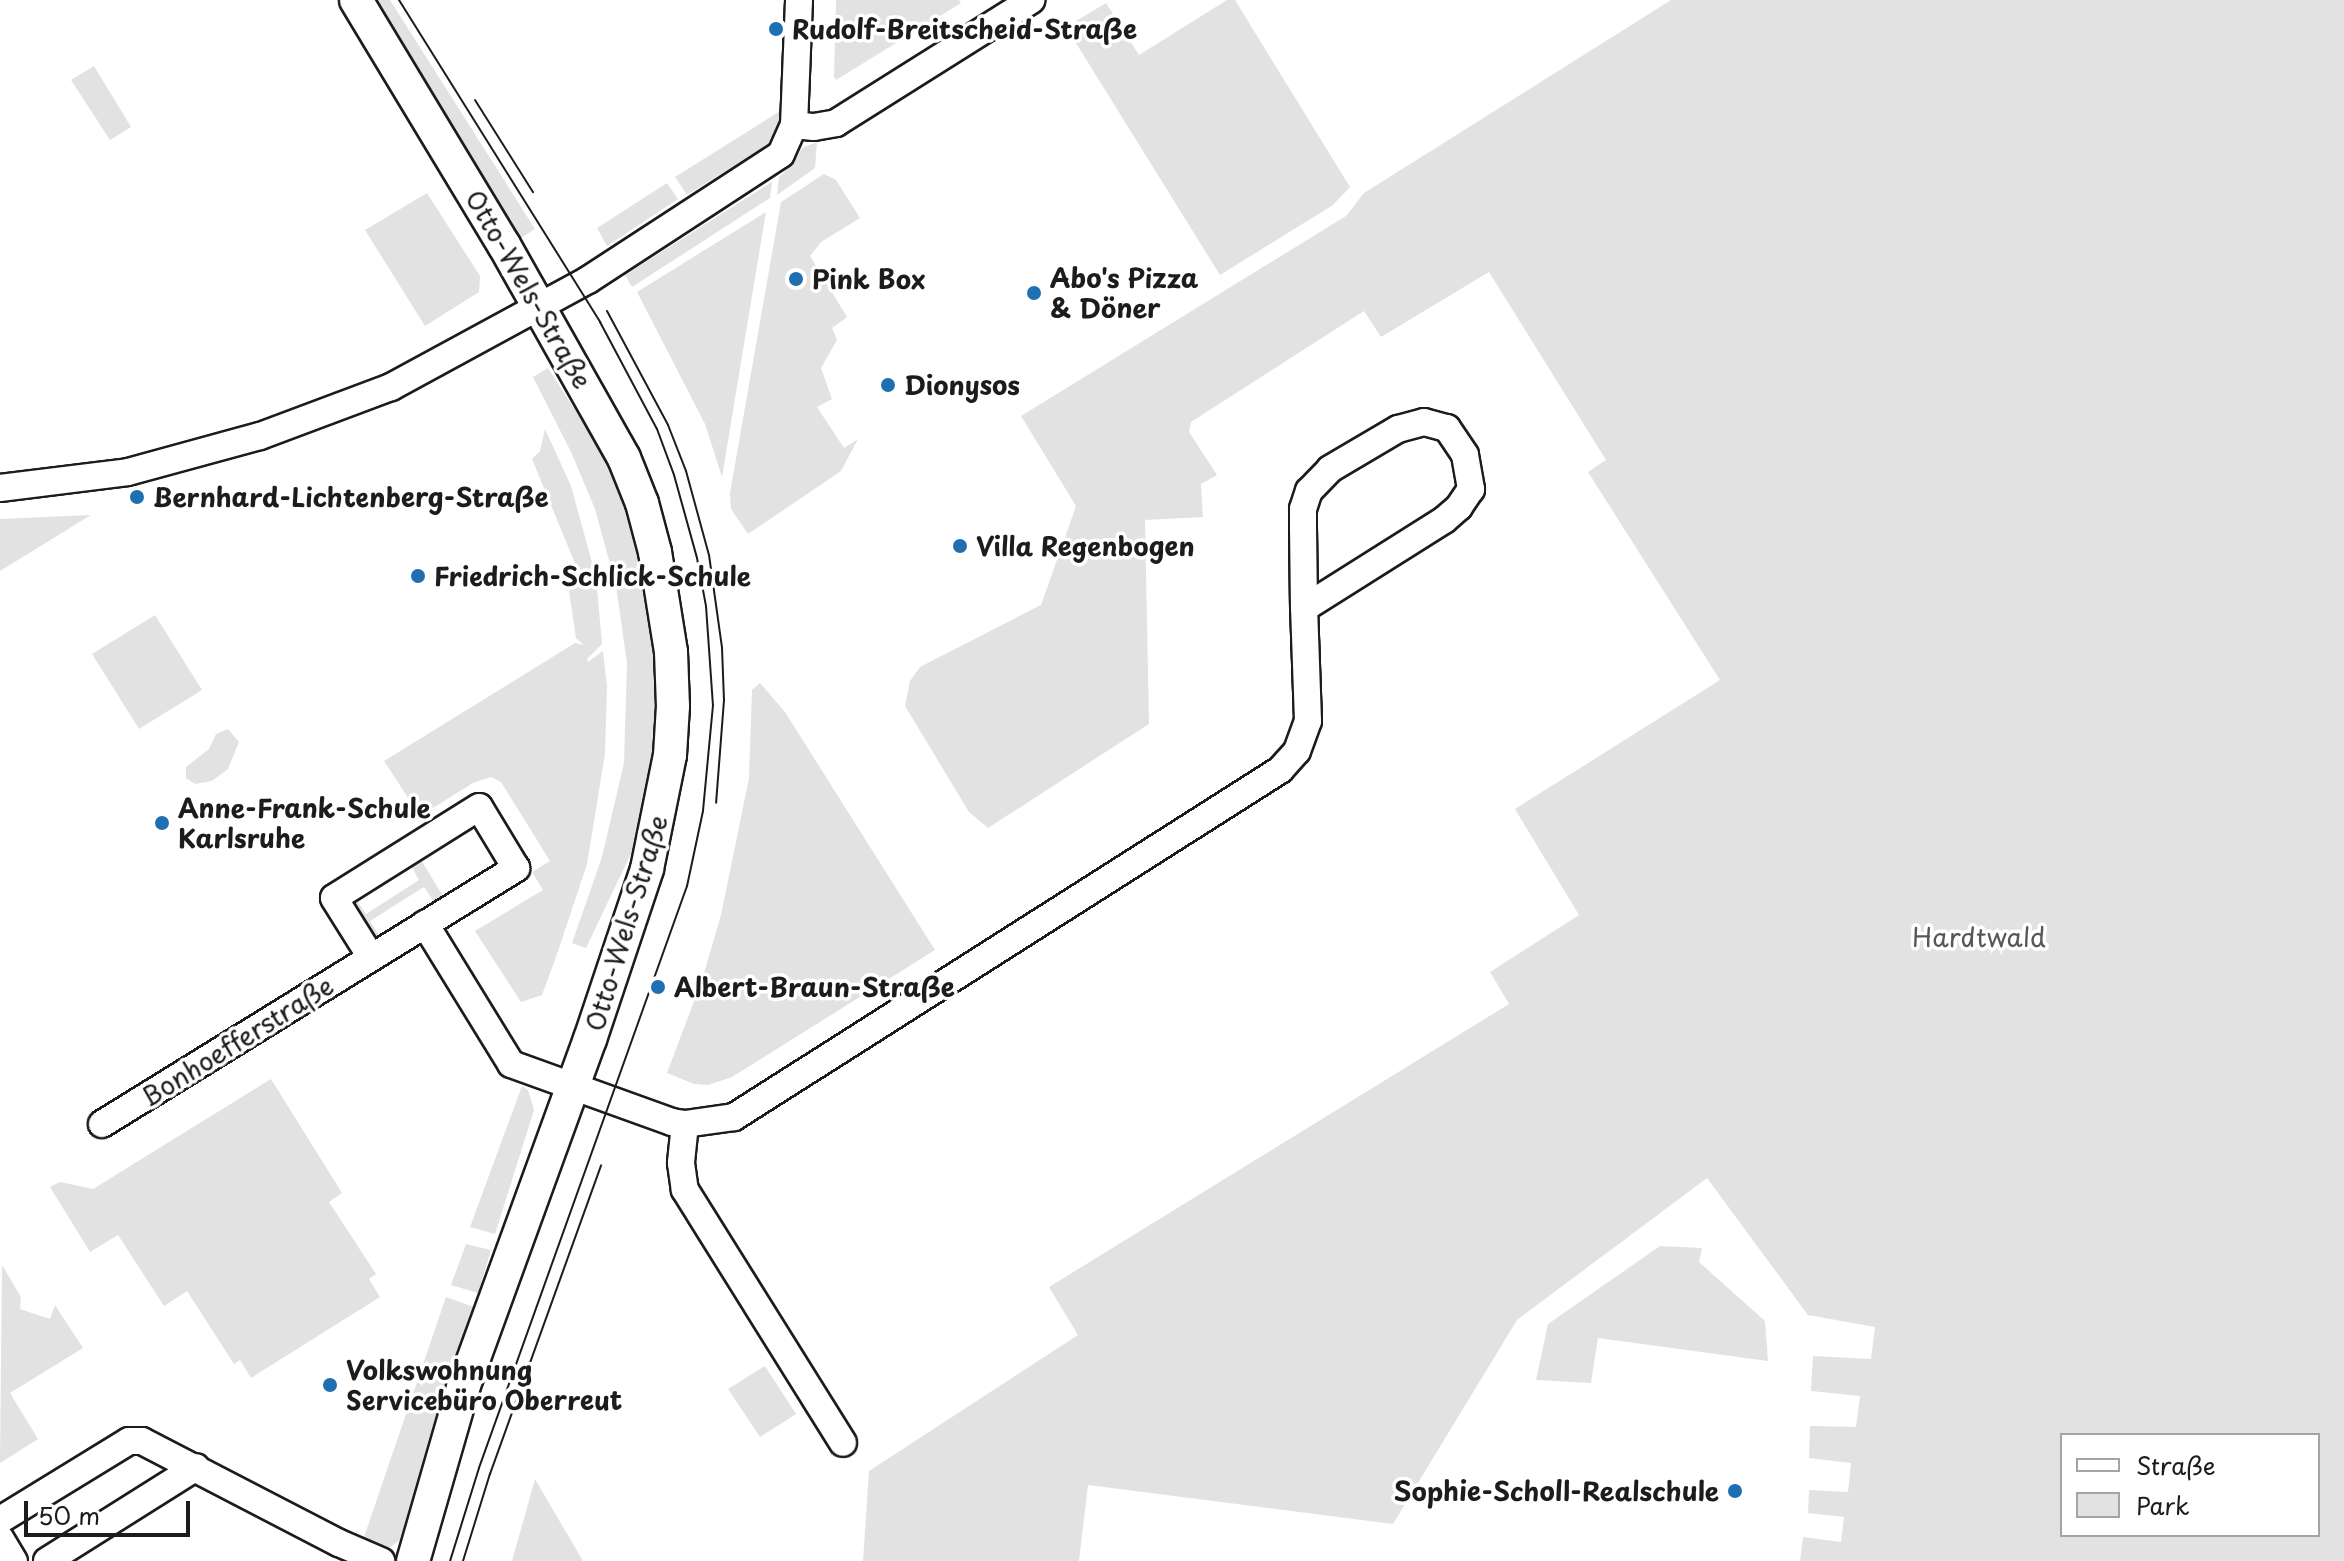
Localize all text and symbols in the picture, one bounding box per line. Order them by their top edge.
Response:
place label: Rudolf-Breitscheid-Straße [792,13,1137,45]
marker: Rudolf-Breitscheid-Straße [767,20,785,38]
street label: Otto-Wels-Straße [459,184,599,394]
place label: Abo's Pizza & Döner [1050,262,1198,324]
place label: Pink Box [812,263,926,295]
marker: Pink Box [787,270,805,288]
marker: Abo's Pizza & Döner [1025,284,1043,302]
place label: Dionysos [904,369,1020,401]
marker: Dionysos [879,376,897,394]
place label: Bernhard-Lichtenberg-Straße [153,481,549,513]
marker: Bernhard-Lichtenberg-Straße [128,488,146,506]
place label: Villa Regenbogen [976,530,1196,562]
marker: Villa Regenbogen [951,537,969,555]
place label: Friedrich-Schlick-Schule [434,560,751,592]
marker: Friedrich-Schlick-Schule [409,567,427,585]
place label: Anne-Frank-Schule Karlsruhe [178,792,431,854]
street label: Otto-Wels-Straße [578,811,674,1035]
marker: Anne-Frank-Schule Karlsruhe [153,814,171,832]
park label: Hardtwald [1912,921,2046,953]
street label: Bonhoefferstraße [135,969,339,1113]
place label: Albert-Braun-Straße [674,971,955,1003]
marker: Albert-Braun-Straße [649,978,667,996]
place label: Volkswohnung Servicebüro Oberreut [346,1354,623,1416]
marker: Volkswohnung Servicebüro Oberreut [321,1376,339,1394]
legend [2060,1433,2320,1537]
text: Straße [2136,1447,2215,1483]
place label: Sophie-Scholl-Realschule [1394,1475,1719,1507]
marker: Sophie-Scholl-Realschule [1726,1482,1744,1500]
scale bar [28,1485,194,1535]
text: Park [2136,1487,2190,1523]
text: 50 m [38,1497,100,1533]

